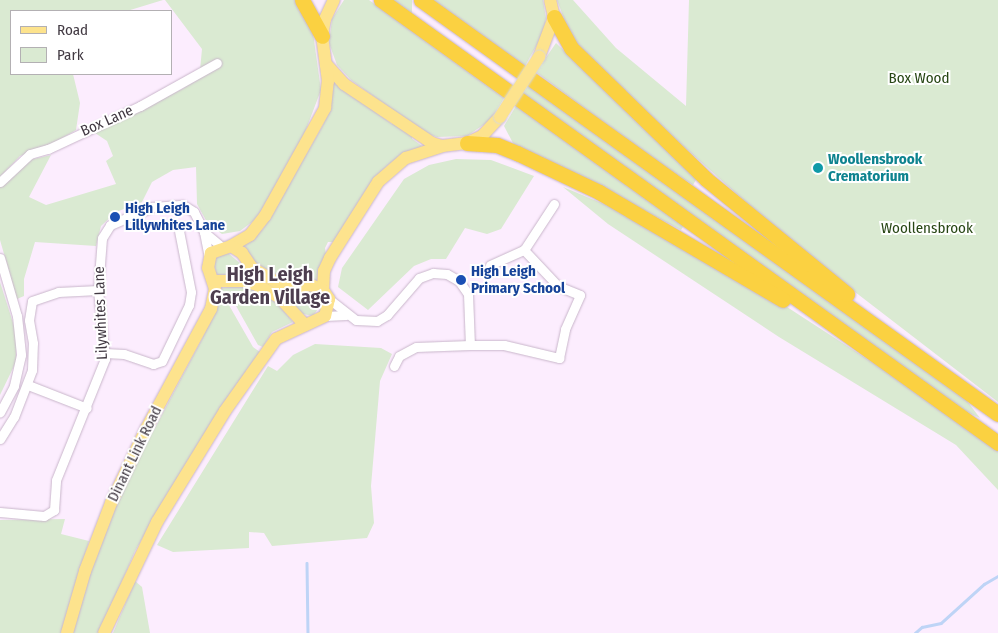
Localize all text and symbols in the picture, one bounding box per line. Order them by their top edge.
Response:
legend [10,10,172,75]
text: Road [57,21,88,39]
text: Park [57,46,84,64]
park label: Box Wood [889,70,949,88]
street label: Box Lane [78,102,136,140]
place label: Woollensbrook Crematorium [828,150,922,185]
marker: Woollensbrook Crematorium [812,162,824,174]
place label: High Leigh Lillywhites Lane [125,199,225,234]
marker: High Leigh Lillywhites Lane [109,211,121,223]
park label: Woollensbrook [881,220,973,238]
district label: High Leigh Garden Village [210,262,330,309]
place label: High Leigh Primary School [471,262,565,297]
street label: Lilywhites Lane [90,266,112,360]
marker: High Leigh Primary School [455,274,467,286]
street label: Dinant Link Road [104,403,166,505]

